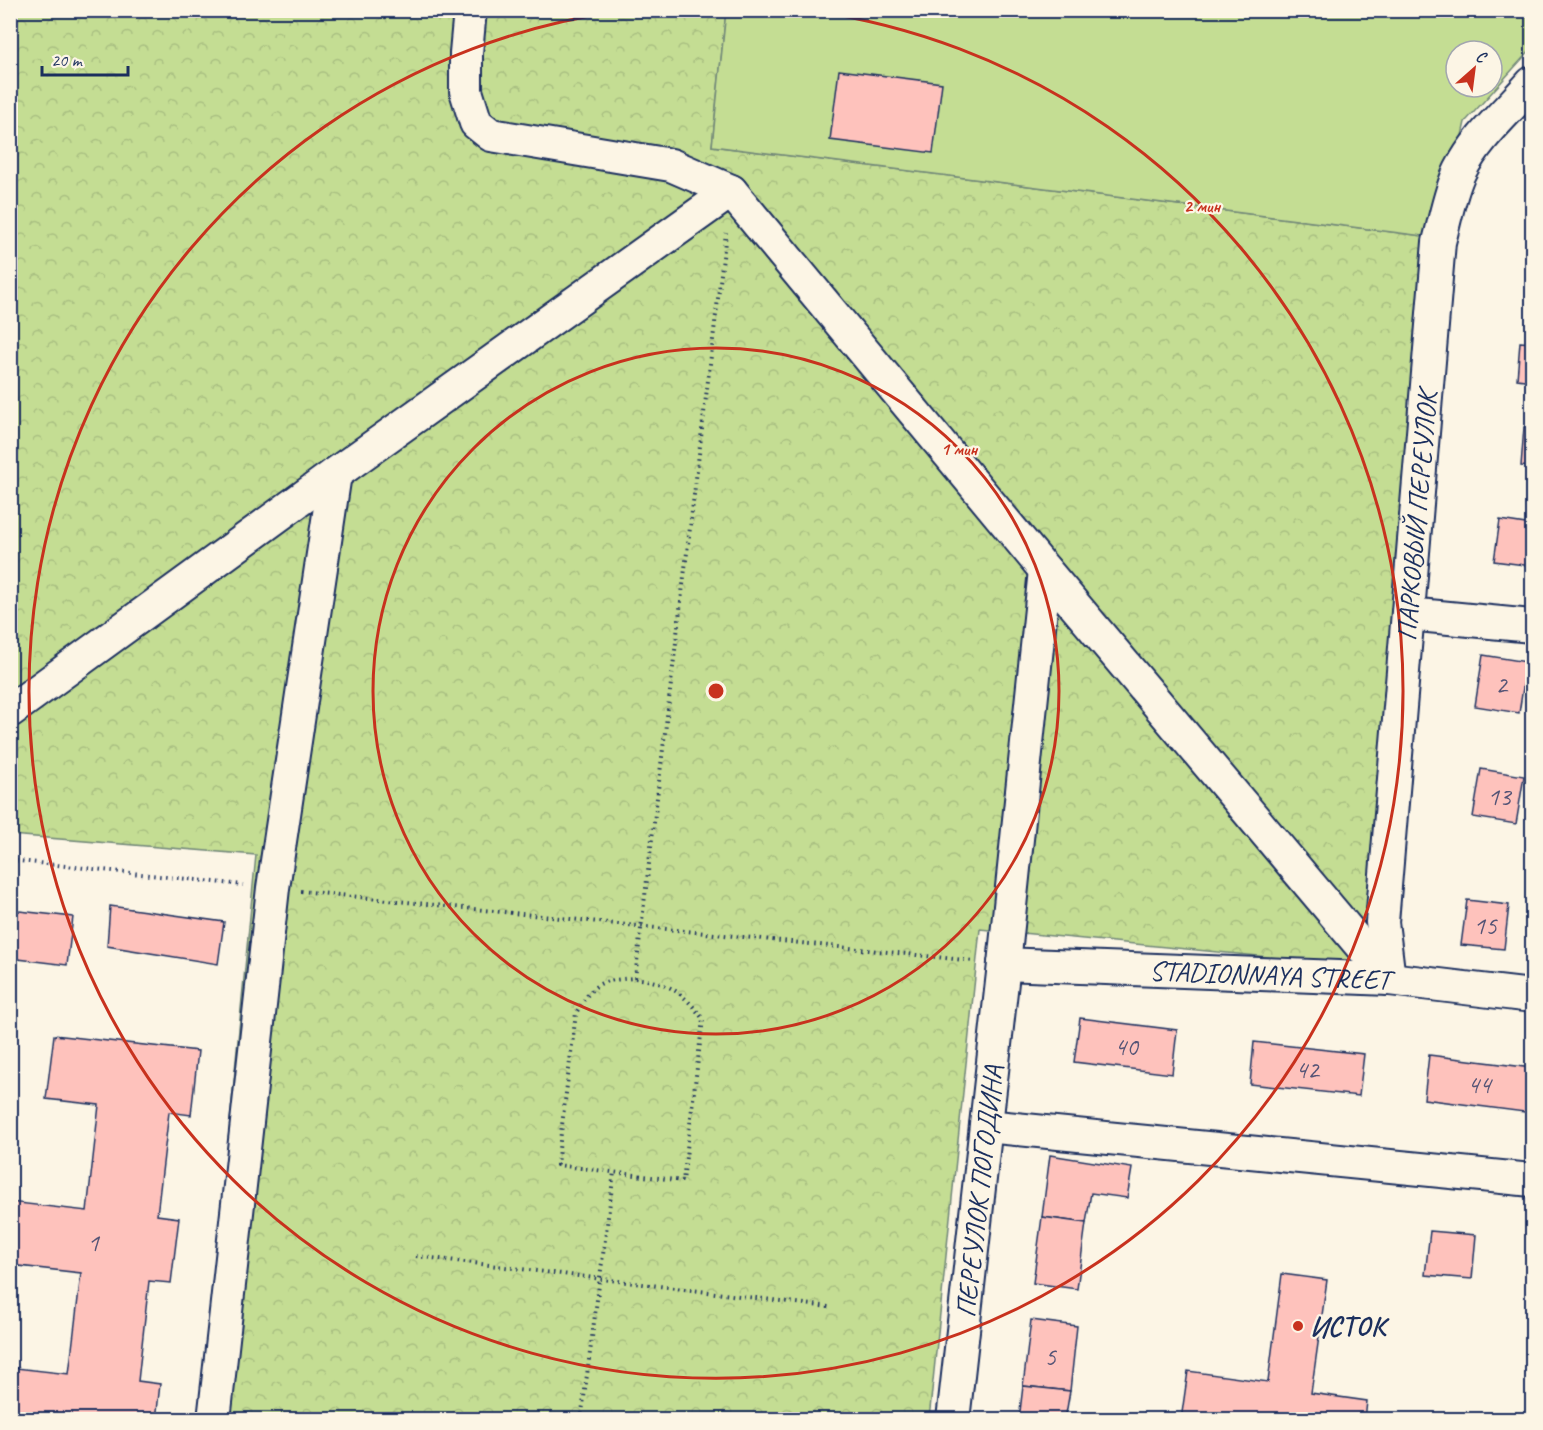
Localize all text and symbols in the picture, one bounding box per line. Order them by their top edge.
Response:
scale bar [42,39,128,77]
north arrow [1444,39,1504,99]
text: С [1472,46,1491,68]
text: 20 m [51,49,84,71]
text: 2 мин [1184,195,1221,217]
street label: ПАРКОВЫЙ ПЕРЕУЛОК [1388,384,1444,642]
text: 1 мин [941,438,978,460]
house number: 2 [1495,668,1509,701]
centre of rings [706,681,726,701]
house number: 13 [1487,780,1513,813]
house number: 15 [1473,909,1498,942]
street label: STADIONNAYA STREET [1149,952,1397,997]
house number: 40 [1114,1030,1140,1063]
house number: 42 [1295,1053,1321,1086]
street label: ПЕРЕУЛОК ПОГОДИНА [947,1063,1010,1319]
house number: 44 [1467,1068,1493,1101]
house number: 1 [87,1226,100,1259]
place label: ИСТОК [1310,1309,1391,1344]
marker: ИСТОК [1291,1319,1305,1333]
house number: 5 [1044,1340,1057,1373]

